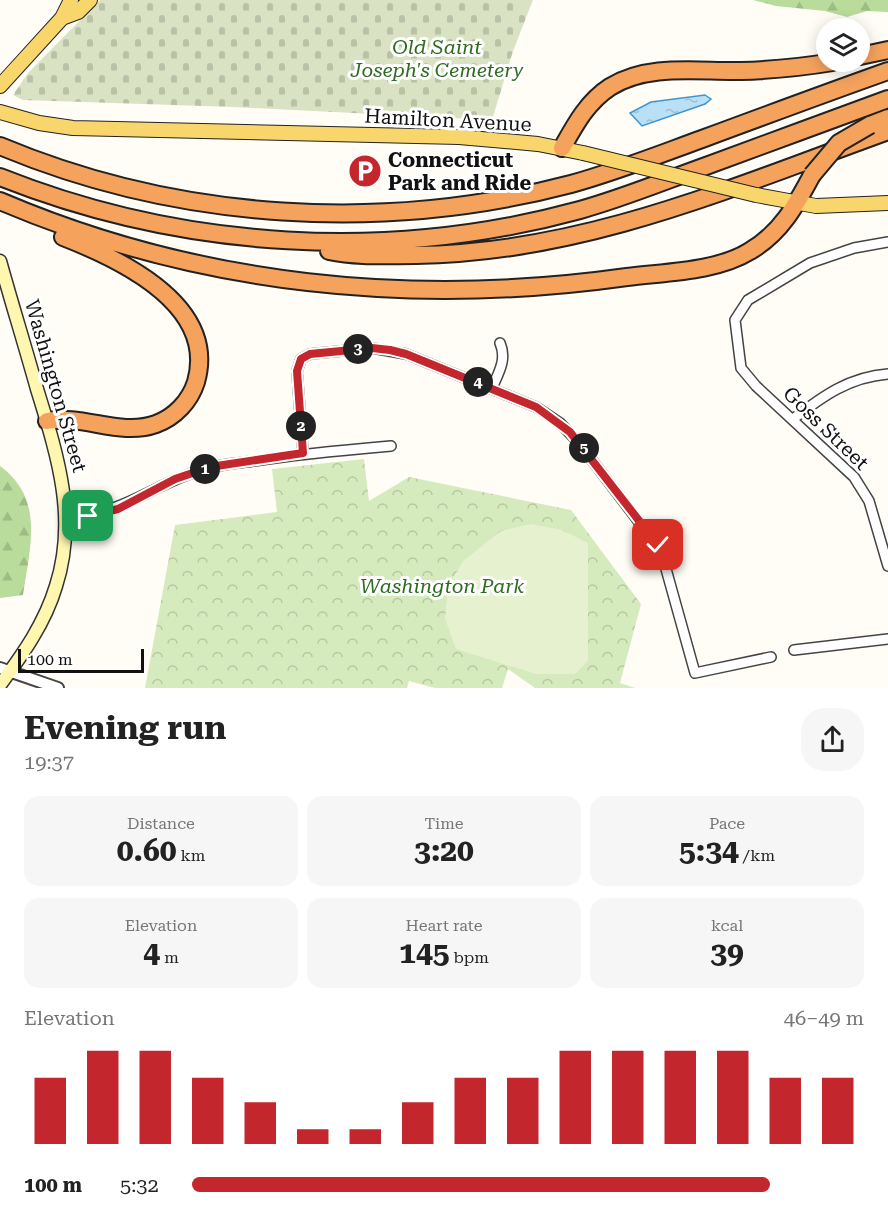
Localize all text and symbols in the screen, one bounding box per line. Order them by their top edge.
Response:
map controls [816,18,870,72]
button: layers [816,18,870,72]
park label: Old Saint Joseph's Cemetery [350,35,524,82]
street label: Hamilton Avenue [364,104,532,136]
place label: Connecticut Park and Ride [388,148,531,195]
parking icon: Connecticut Park and Ride [347,153,383,189]
street label: Washington Street [20,297,92,476]
pin: 3 [343,334,373,364]
text: 3 [354,339,362,358]
pin: 4 [463,367,493,397]
text: 4 [474,372,482,391]
street label: Goss Street [778,381,874,475]
pin: 2 [286,411,316,441]
text: 2 [297,416,305,435]
pin: 5 [569,433,599,463]
text: 5 [580,438,588,457]
pin: 1 [190,454,220,484]
text: 1 [201,459,209,478]
pin [62,490,113,541]
icon: arrive [71,499,104,532]
pin [632,519,683,570]
icon: check [641,528,674,561]
park label: Washington Park [360,574,524,598]
scale bar [18,646,144,674]
text: 100 m [27,650,73,669]
text: Evening run [24,708,226,747]
button: share [801,708,864,771]
text: 19:37 [24,750,74,774]
text: Distance [127,814,195,833]
text: Time [424,814,464,833]
text: Pace [709,814,745,833]
text: 0.60 [117,833,177,868]
text: 3:20 [414,833,474,868]
text: 5:34 [679,833,739,868]
text: km [177,846,205,865]
text: /km [739,846,775,865]
text: Elevation [125,916,197,935]
text: Heart rate [406,916,482,935]
text: kcal [711,916,743,935]
text: 4 [143,935,160,970]
text: 145 [399,935,449,970]
text: 39 [710,935,744,970]
text: m [160,948,179,967]
text: bpm [449,948,489,967]
text: Elevation [24,1006,115,1030]
text: 46–49 m [784,1006,864,1030]
text: 100 m [24,1173,82,1197]
text: 5:32 [120,1173,159,1197]

